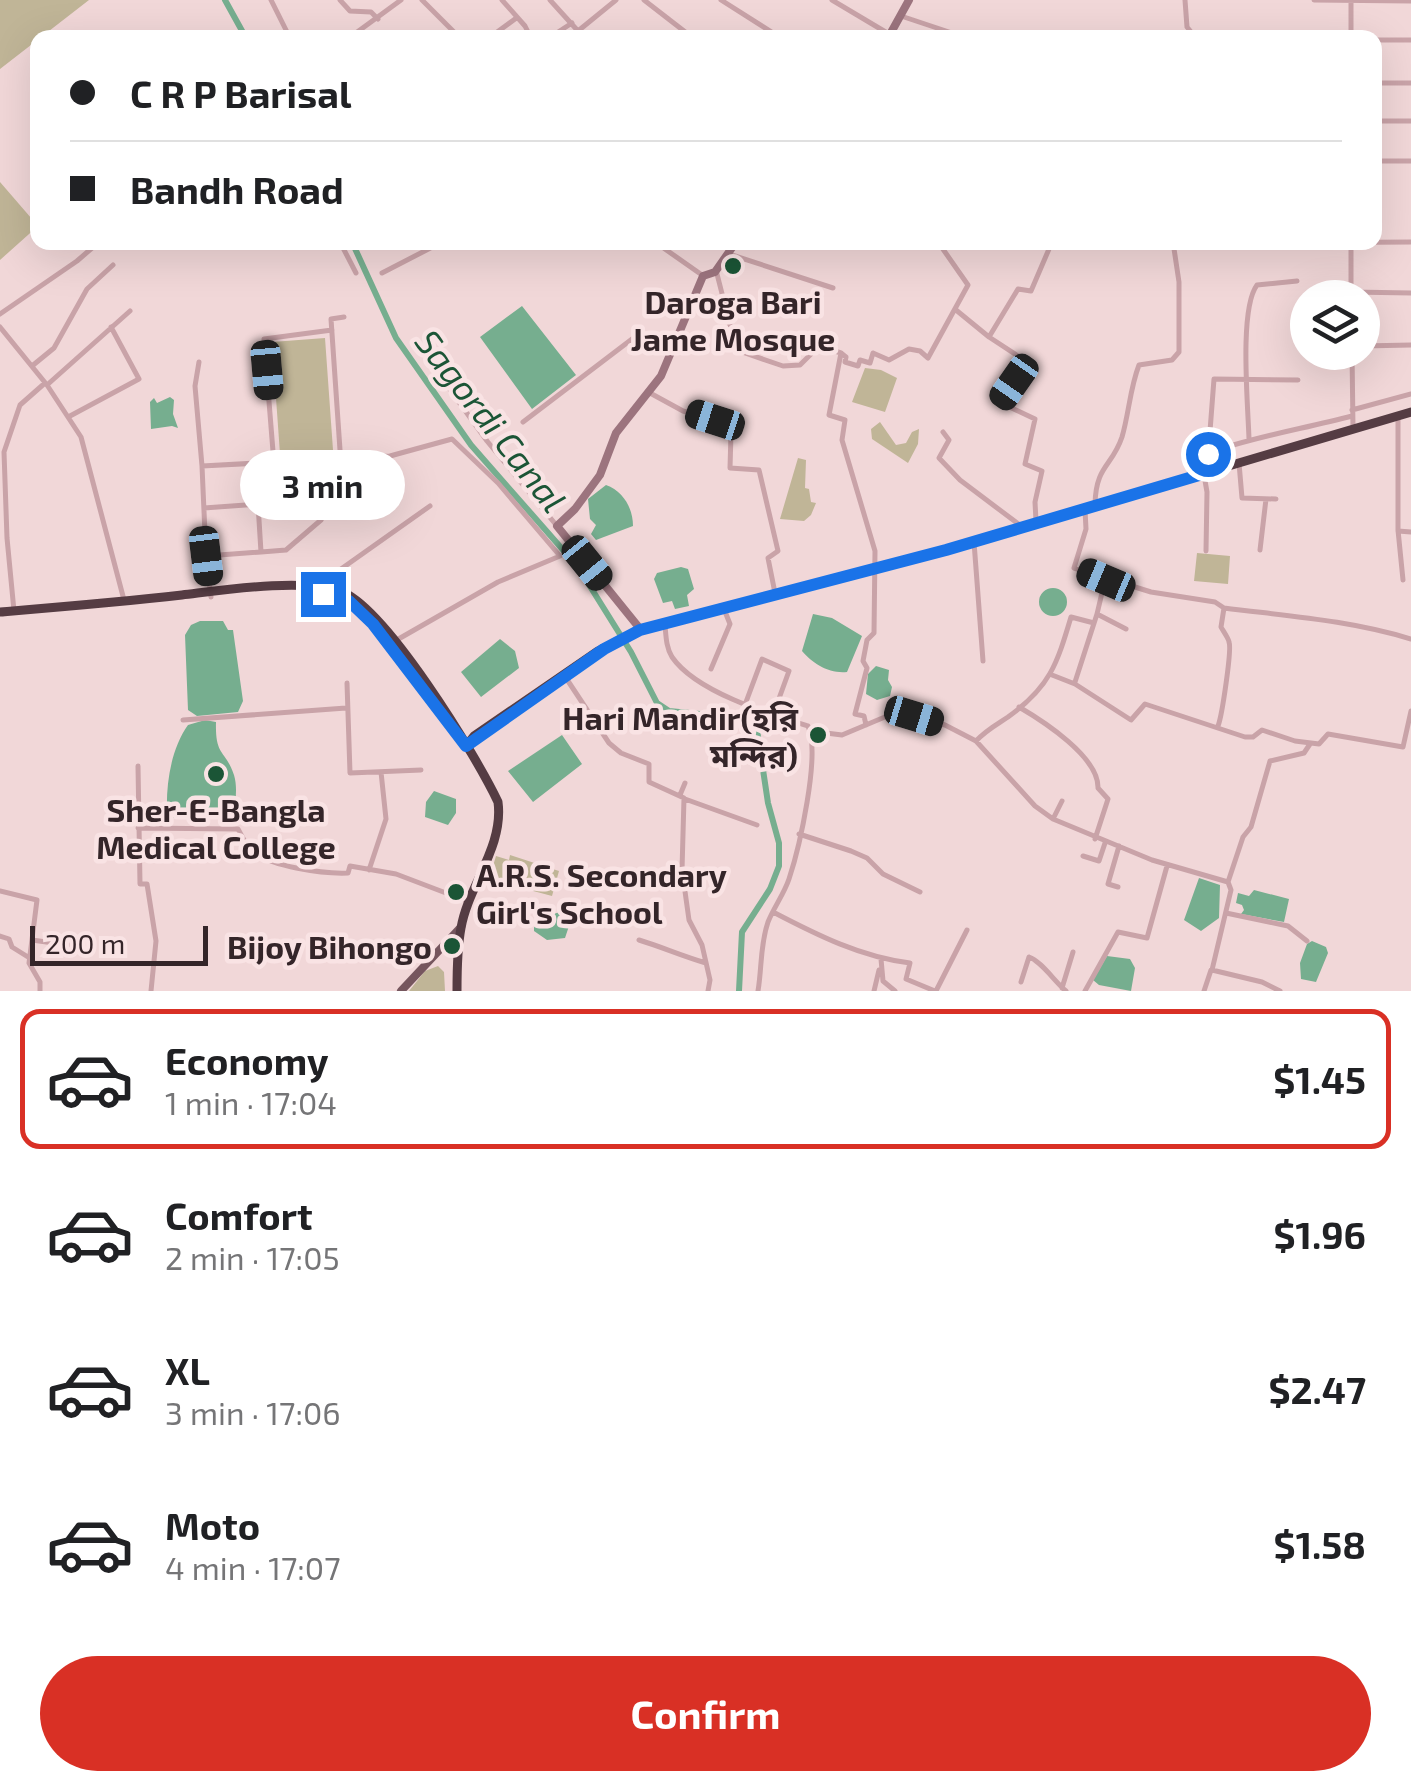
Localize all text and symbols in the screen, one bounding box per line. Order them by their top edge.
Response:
text: C R P Barisal [130,70,351,116]
text: Bandh Road [130,166,344,212]
marker: Daroga Bari Jame Mosque [722,255,744,277]
map controls [1290,280,1380,370]
button: layers [1290,280,1380,370]
place label: Daroga Bari Jame Mosque [631,282,835,357]
water label: Sagordi Canal [408,320,576,520]
car [249,339,285,401]
car [985,349,1043,415]
car [682,396,748,444]
route start [1186,432,1231,477]
callout: 3 min [240,449,406,519]
text: 3 min [282,466,363,504]
car [187,524,225,588]
car [556,530,618,596]
car [1073,554,1139,606]
route end [301,572,346,617]
car [881,693,947,739]
place label: Hari Mandir(হরি মন্দির) [562,698,799,773]
marker: Hari Mandir(হরি মন্দির) [807,724,829,746]
marker: Sher-E-Bangla Medical College [205,763,227,785]
place label: Sher-E-Bangla Medical College [96,790,336,865]
place label: A.R.S. Secondary Girl's School [476,855,727,930]
marker: A.R.S. Secondary Girl's School [445,881,467,903]
scale bar [30,921,208,966]
text: 200 m [45,926,125,960]
place label: Bijoy Bihongo [227,927,432,966]
marker: Bijoy Bihongo [441,935,463,957]
icon: car [45,1034,135,1124]
text: Economy [165,1037,329,1083]
text: $1.45 [1273,1056,1366,1102]
text: 1 min · 17:04 [165,1083,337,1121]
icon: car [45,1189,135,1279]
text: Comfort [165,1192,313,1238]
text: $1.96 [1273,1211,1366,1257]
text: 2 min · 17:05 [165,1238,340,1276]
icon: car [45,1344,135,1434]
text: XL [165,1347,210,1393]
text: $2.47 [1269,1366,1366,1412]
text: 3 min · 17:06 [165,1393,341,1431]
icon: car [45,1499,135,1589]
text: Moto [165,1502,260,1548]
text: $1.58 [1274,1521,1366,1567]
text: 4 min · 17:07 [165,1548,341,1586]
button: Confirm [40,1656,1371,1771]

